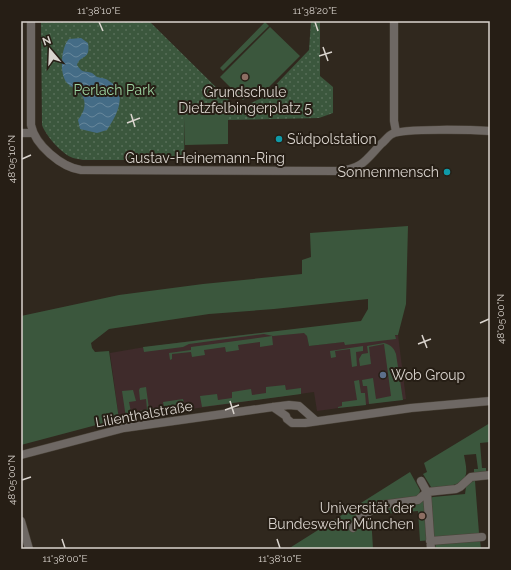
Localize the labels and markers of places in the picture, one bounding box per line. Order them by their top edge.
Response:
marker: Grundschule Dietzfelbingerplatz 5 [240,72,250,82]
place label: Grundschule Dietzfelbingerplatz 5 [178,84,312,116]
place label: Südpolstation [287,131,377,147]
marker: Südpolstation [274,134,284,144]
place label: Sonnenmensch [338,164,439,180]
marker: Sonnenmensch [442,167,452,177]
place label: Wob Group [391,367,466,383]
marker: Wob Group [378,370,388,380]
place label: Universität der Bundeswehr München [268,500,414,532]
marker: Universität der Bundeswehr München [417,511,427,521]

